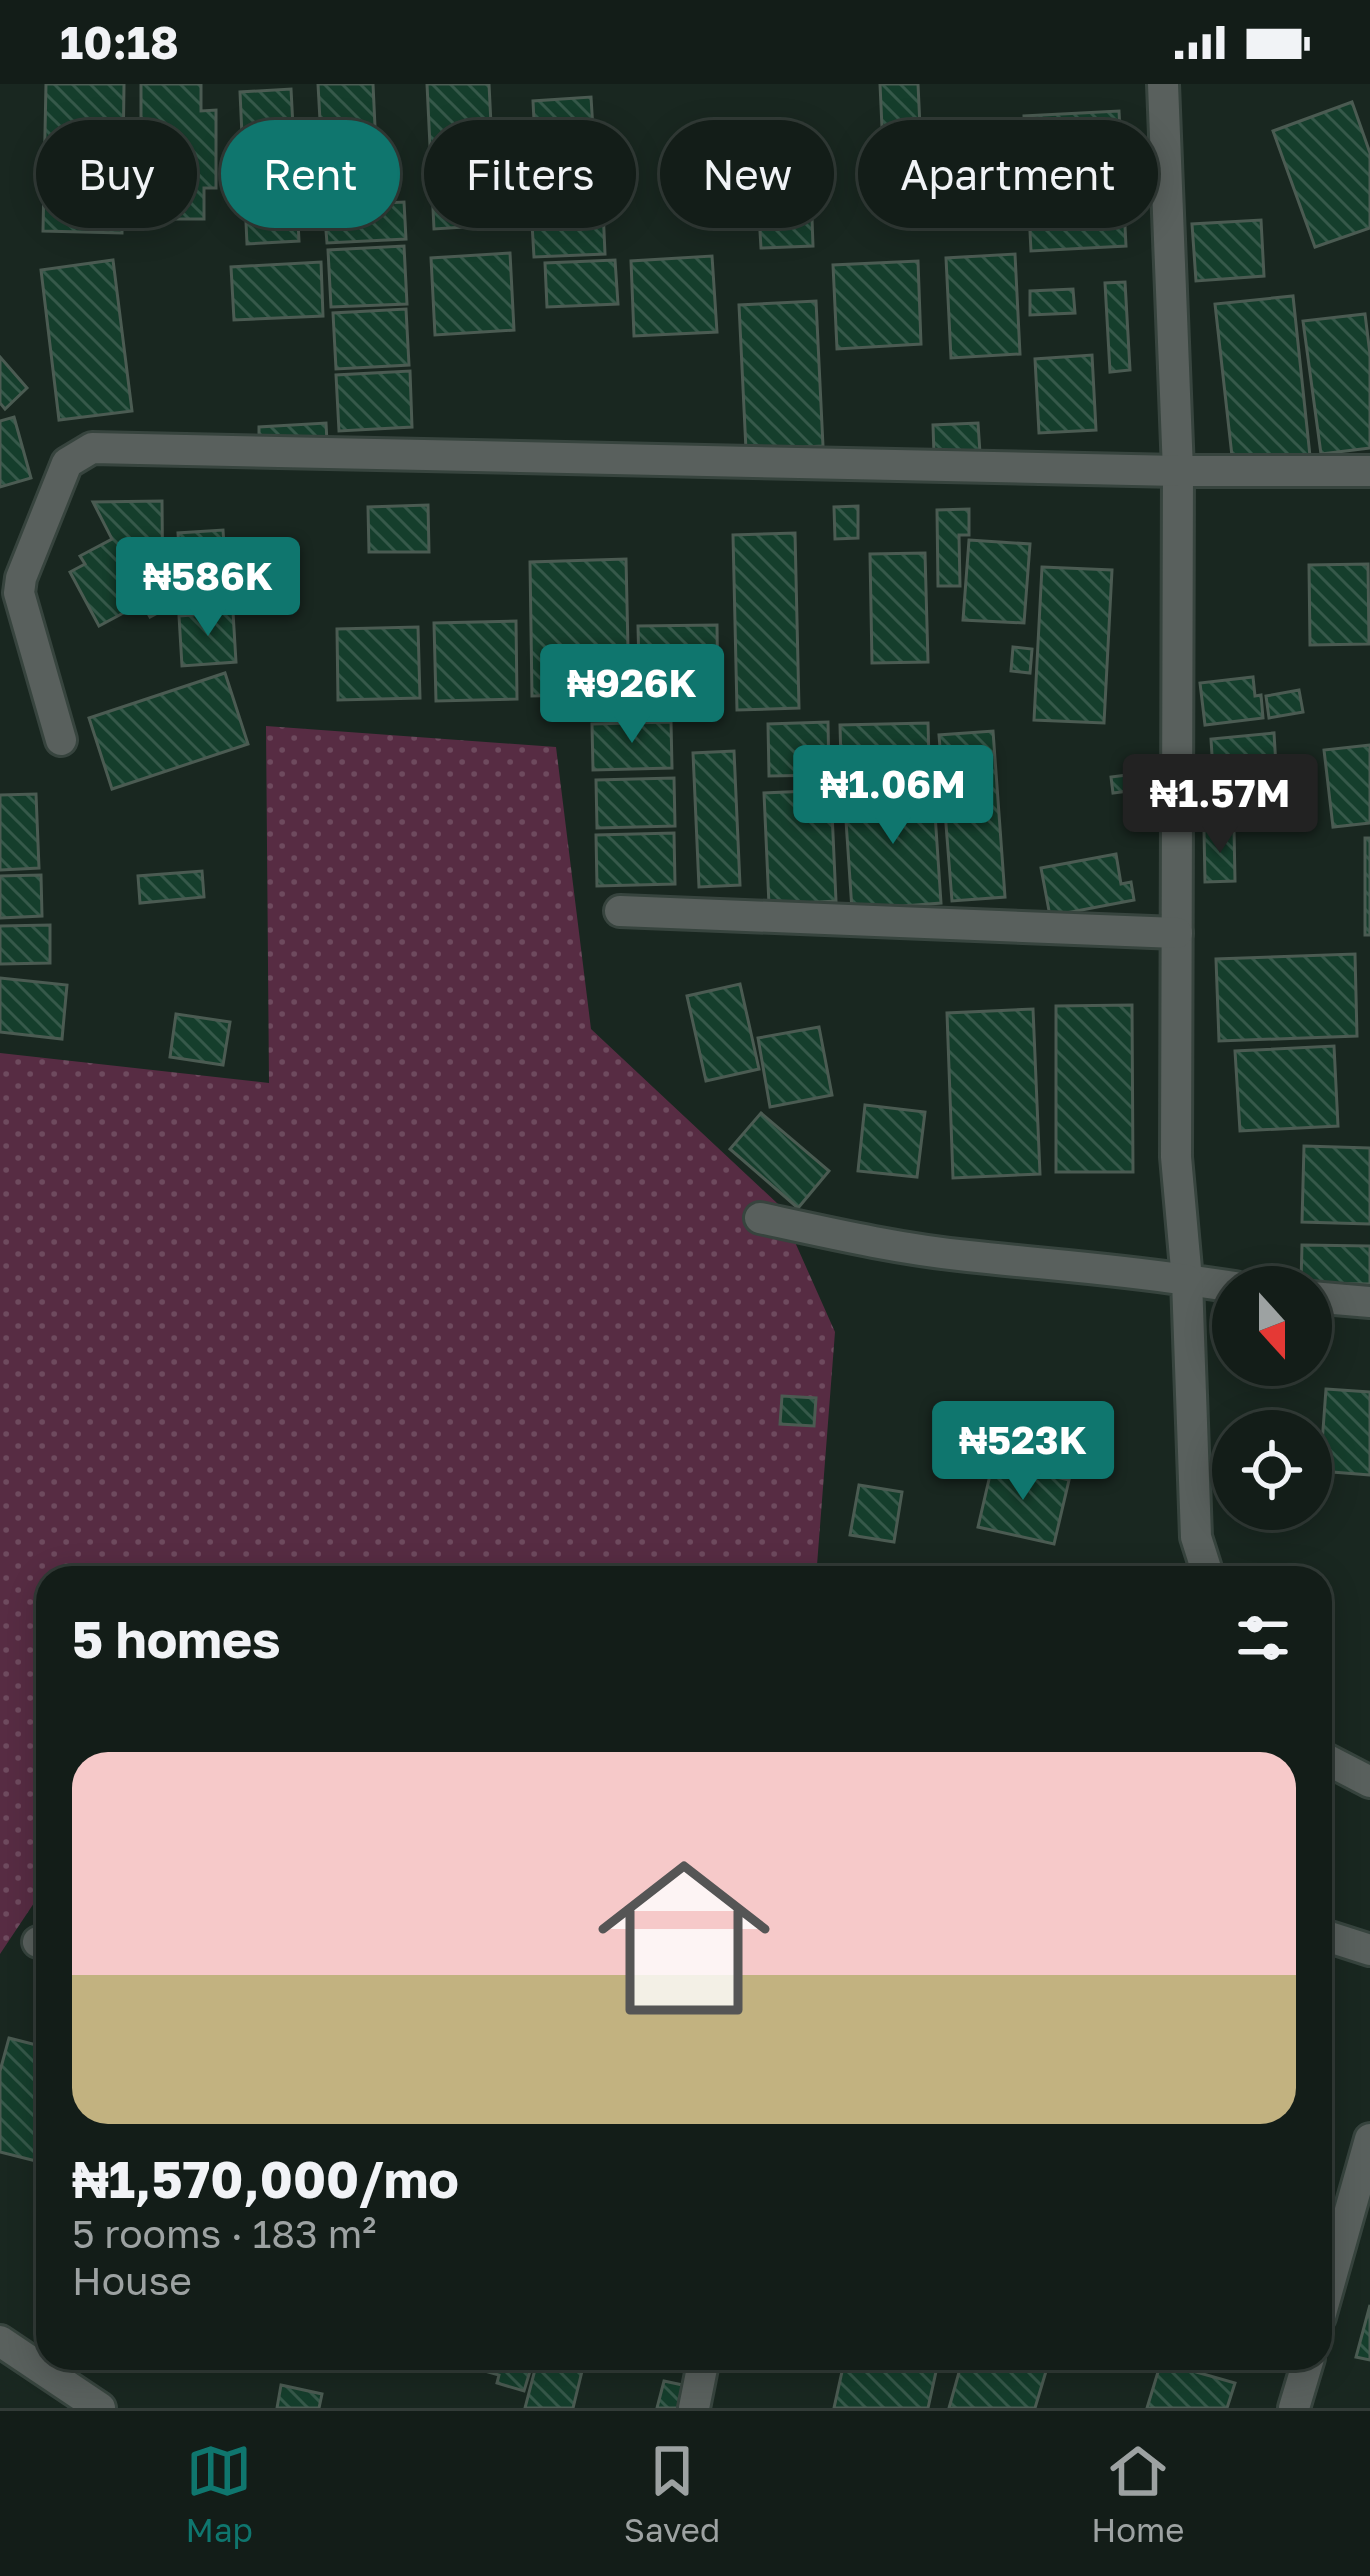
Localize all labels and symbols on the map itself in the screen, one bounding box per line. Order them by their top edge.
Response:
pin: ₦586K [124,537,292,639]
pin: ₦926K [548,644,716,746]
pin: ₦1.06M [795,745,991,847]
pin: ₦1.57M [1122,754,1318,856]
north arrow [1212,1266,1332,1386]
pin: ₦523K [939,1401,1107,1503]

